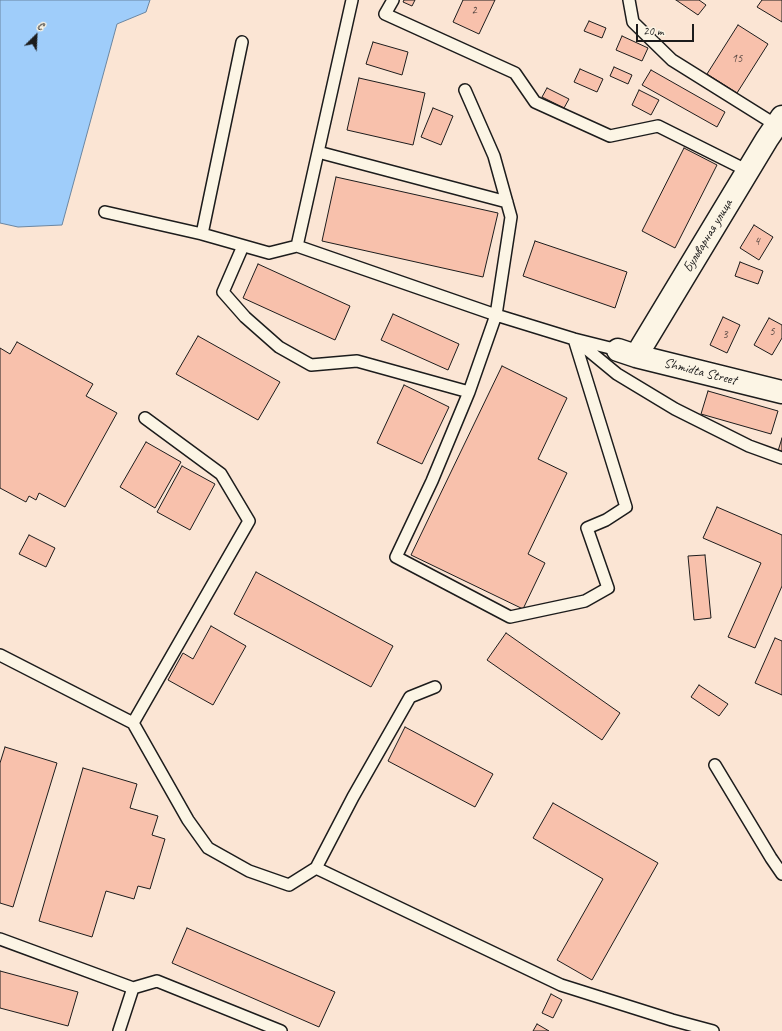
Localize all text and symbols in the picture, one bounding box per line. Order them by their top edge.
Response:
house number: 2 [471,4,477,18]
north arrow [16,16,56,56]
scale bar [638,16,696,42]
text: С [36,18,46,33]
text: 20 m [643,23,663,39]
house number: 15 [732,52,742,66]
street label: Бульварная улица [680,196,736,276]
house number: 4 [754,235,760,249]
house number: 5 [769,325,775,339]
house number: 3 [722,328,728,342]
street label: Shmidta Street [662,355,738,389]

